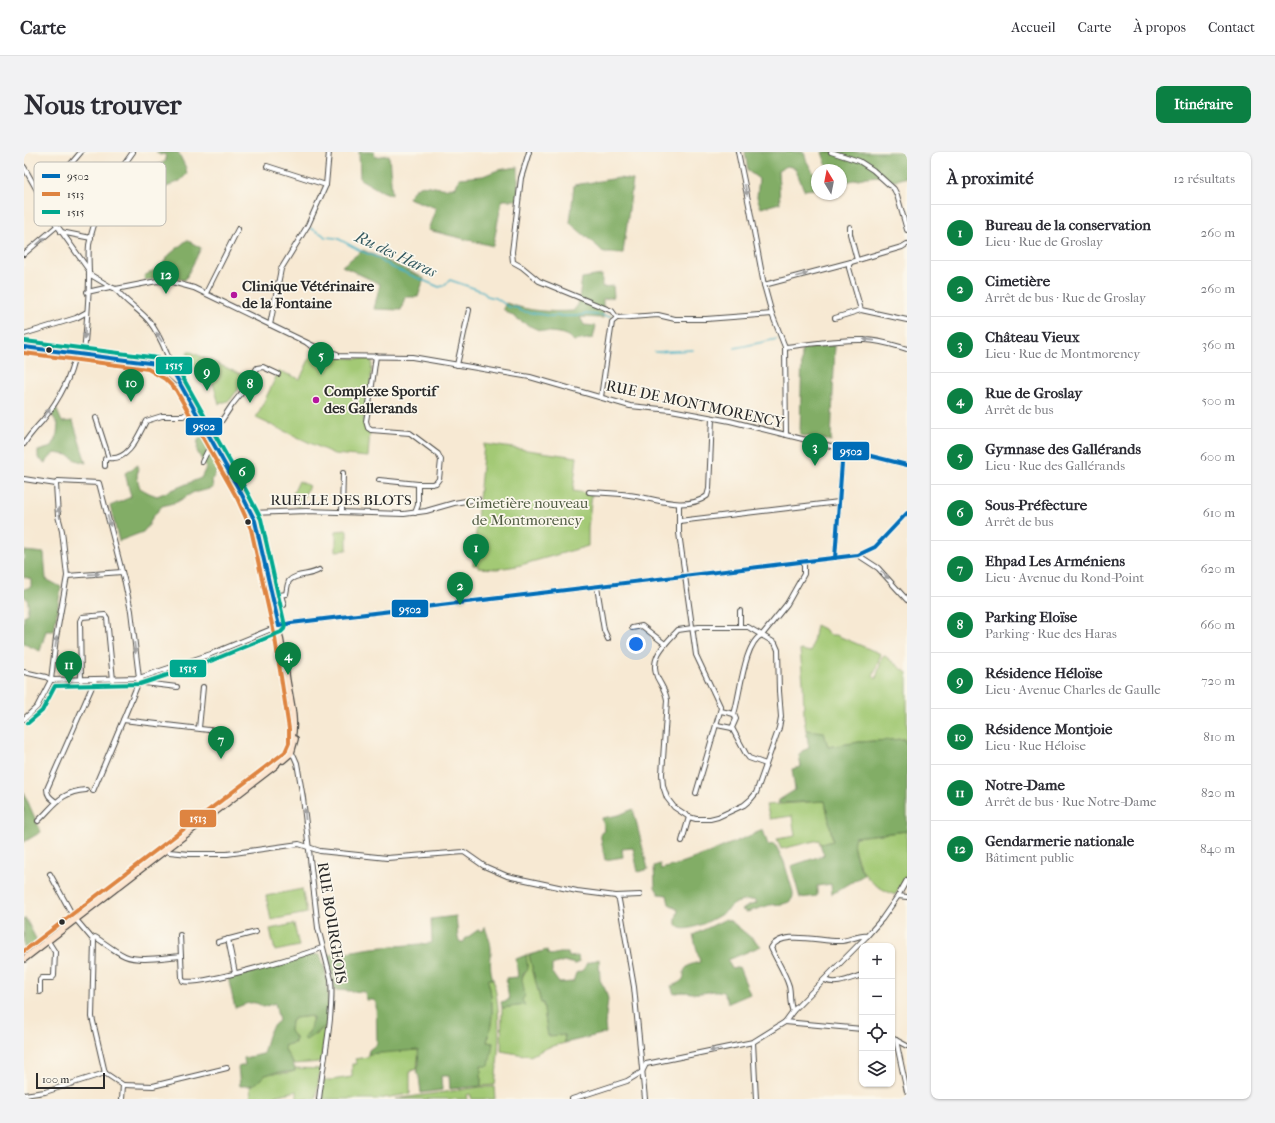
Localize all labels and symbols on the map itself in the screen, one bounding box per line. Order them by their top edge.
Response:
legend [34,162,166,226]
north arrow [811,164,847,200]
text: 9502 [67,170,90,183]
one-way arrow [744,184,750,196]
text: 1513 [67,188,84,201]
text: 1515 [67,206,85,219]
water label: Ru des Haras [351,226,441,282]
one-way arrow [36,236,46,245]
pin: 12 [153,261,179,294]
one-way arrow [796,272,808,278]
place label: Clinique Vétérinaire de la Fontaine [242,277,375,312]
marker: Clinique Vétérinaire de la Fontaine [229,290,239,300]
one-way arrow [82,327,89,339]
one-way arrow [155,332,163,342]
one-way arrow [863,337,875,344]
pin: 5 [308,342,334,375]
unlabelled marker [44,345,54,355]
line badge: 1515 [155,356,193,375]
pin: 9 [194,358,220,391]
text: 1515 [165,359,183,372]
pin: 10 [118,369,144,402]
pin: 8 [237,370,263,403]
street label: RUE DE MONTMORENCY [604,376,786,432]
place label: Complexe Sportif des Gallerands [324,382,440,417]
marker: Complexe Sportif des Gallerands [311,395,321,405]
one-way arrow [43,408,51,418]
line badge: 9502 [185,417,223,436]
text: 9502 [192,420,215,433]
pin: 3 [802,433,828,466]
line badge: 9502 [832,441,870,461]
text: 9502 [839,445,862,458]
pin: 6 [229,458,255,491]
street label: RUELLE DES BLOTS [270,491,412,509]
park label: Cimetière nouveau de Montmorency [466,494,589,529]
one-way arrow [56,507,62,519]
one-way arrow [106,515,112,527]
unlabelled marker [243,517,253,527]
pin: 1 [463,534,489,567]
one-way arrow [88,570,100,577]
one-way arrow [880,570,890,579]
pin: 2 [447,572,473,605]
line badge: 9502 [391,599,429,618]
text: 9502 [398,603,421,616]
your location [626,634,646,654]
one-way arrow [53,636,59,648]
one-way arrow [132,642,138,654]
pin: 4 [275,642,301,675]
pin: 11 [56,651,82,684]
line badge: 1515 [169,659,207,678]
text: 1515 [179,662,197,675]
pin: 7 [208,726,234,759]
one-way arrow [302,808,308,820]
line badge: 1513 [179,809,217,828]
text: 1513 [189,812,207,825]
street label: RUE BOURGEOIS [313,861,351,985]
unlabelled marker [57,917,67,927]
one-way arrow [708,1047,721,1053]
scale bar [36,1071,105,1090]

